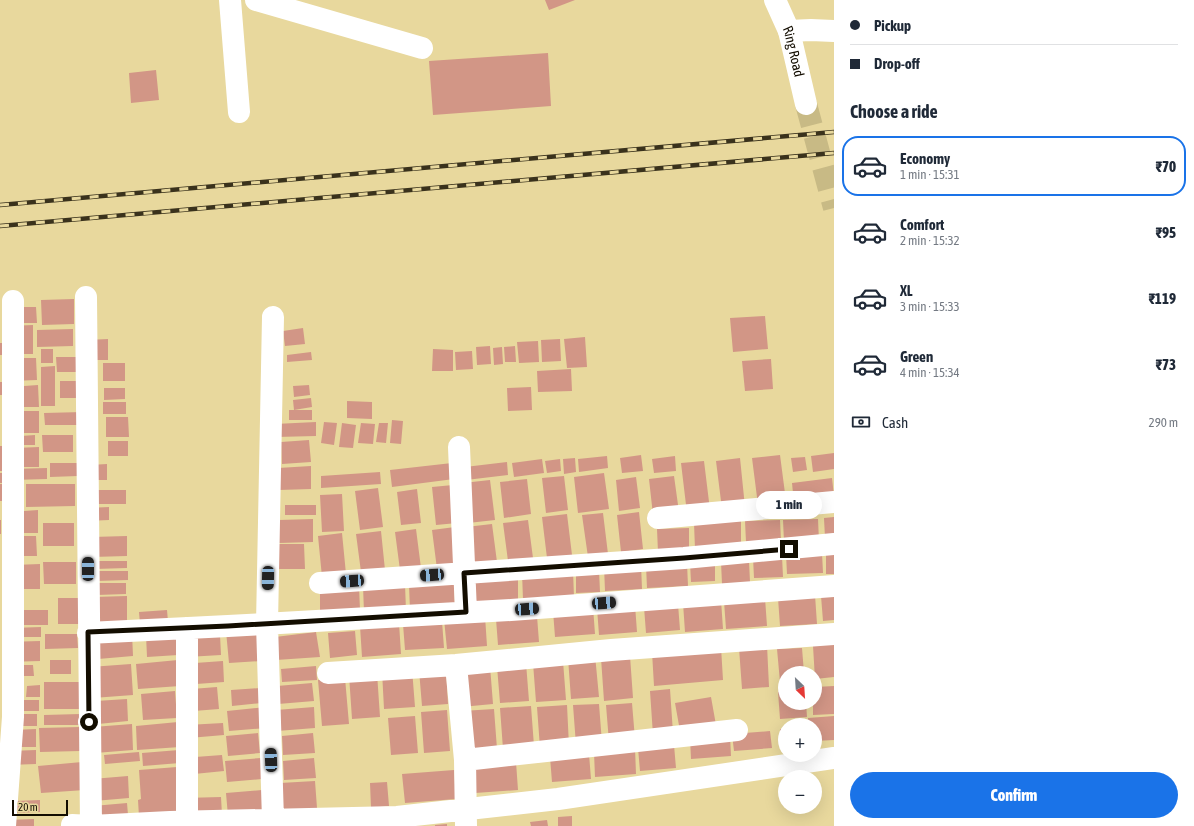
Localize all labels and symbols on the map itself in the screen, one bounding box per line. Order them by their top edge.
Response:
street label: Ring Road [780,23,807,78]
callout: 1 min [756,491,822,519]
route end [780,540,798,558]
car [82,557,94,581]
car [262,566,274,590]
car [420,568,444,582]
car [340,574,364,588]
car [592,596,616,610]
car [515,602,539,616]
north arrow [778,666,822,710]
route start [80,713,98,731]
car [265,748,277,772]
scale bar [12,798,68,817]

